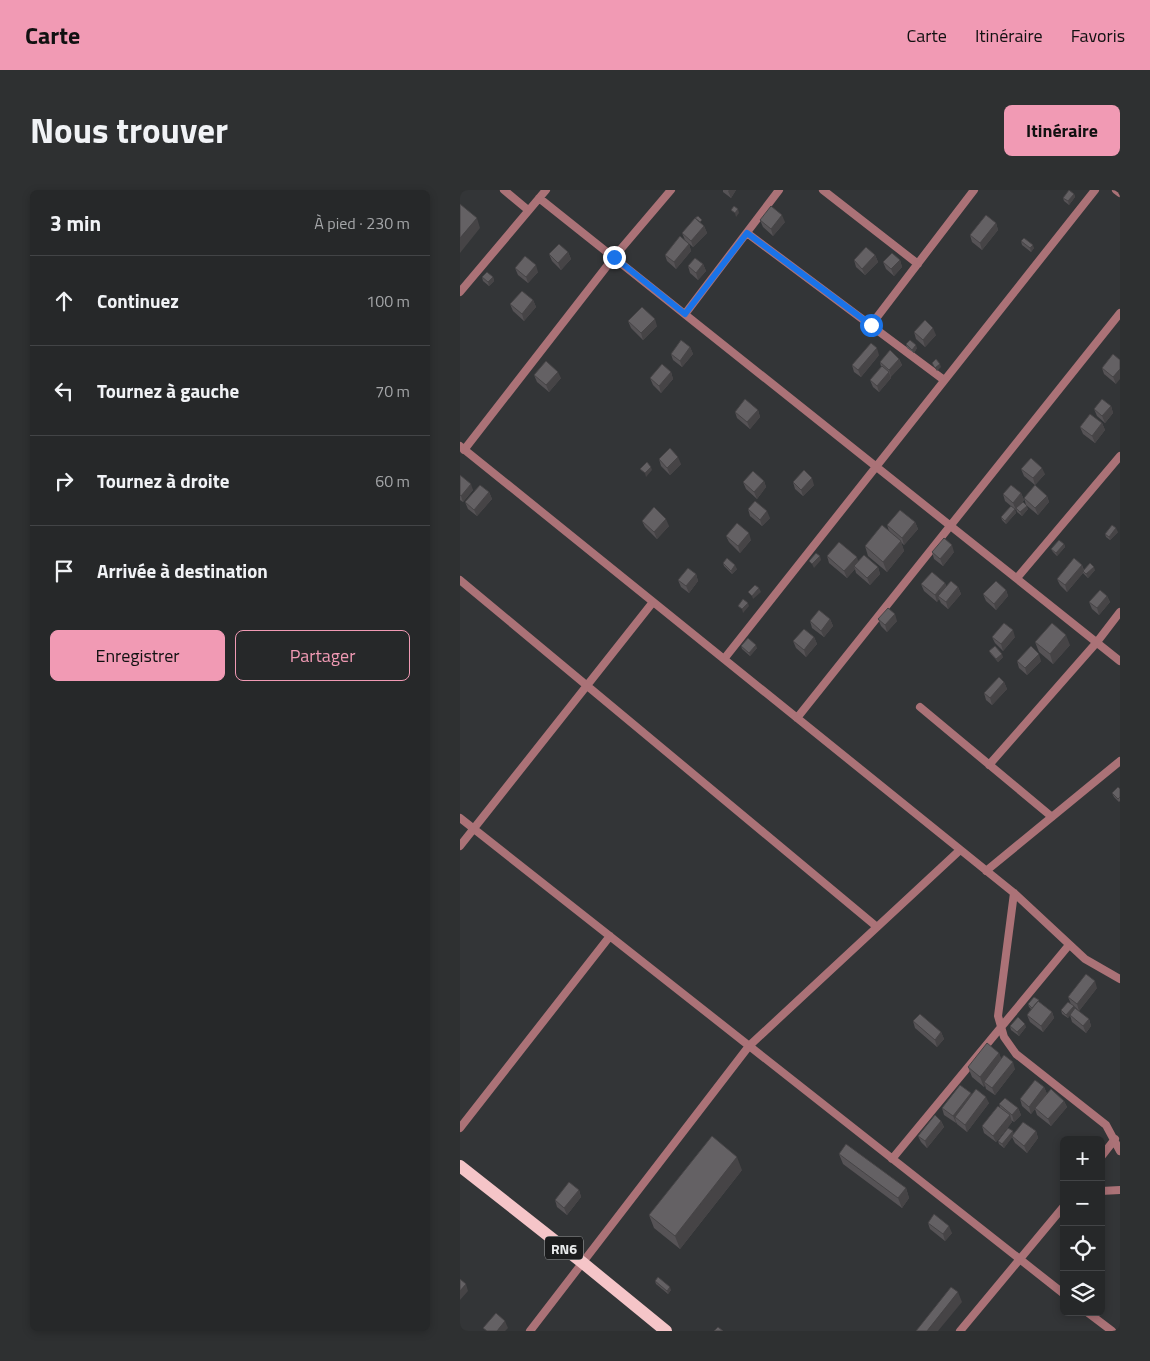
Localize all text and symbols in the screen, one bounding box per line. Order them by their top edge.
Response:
text: Carte [25,17,80,53]
text: Carte [906,22,947,49]
text: Itinéraire [975,22,1043,49]
text: Favoris [1071,22,1125,49]
text: Nous trouver [30,103,228,157]
button: Itinéraire [1004,105,1120,156]
text: 3 min [50,207,101,239]
text: À pied · 230 m [314,211,410,235]
route end [603,246,626,269]
text: Continuez [97,286,179,315]
icon: ahead [50,287,78,315]
text: 100 m [366,289,410,313]
route start [860,314,883,337]
text: Tournez à gauche [97,376,239,405]
icon: left [50,377,78,405]
text: 70 m [375,379,410,403]
text: Tournez à droite [97,466,229,495]
icon: right [50,467,78,495]
text: 60 m [375,469,410,493]
text: Arrivée à destination [97,556,268,585]
icon: arrive [50,557,78,585]
button: Enregistrer [50,630,225,681]
button: Partager [235,630,410,681]
map controls [1060,1136,1105,1316]
button: + [1060,1136,1105,1181]
button: − [1060,1181,1105,1226]
button: locate [1060,1226,1105,1271]
road number: RN6 [545,1236,583,1260]
button: layers [1060,1271,1105,1316]

